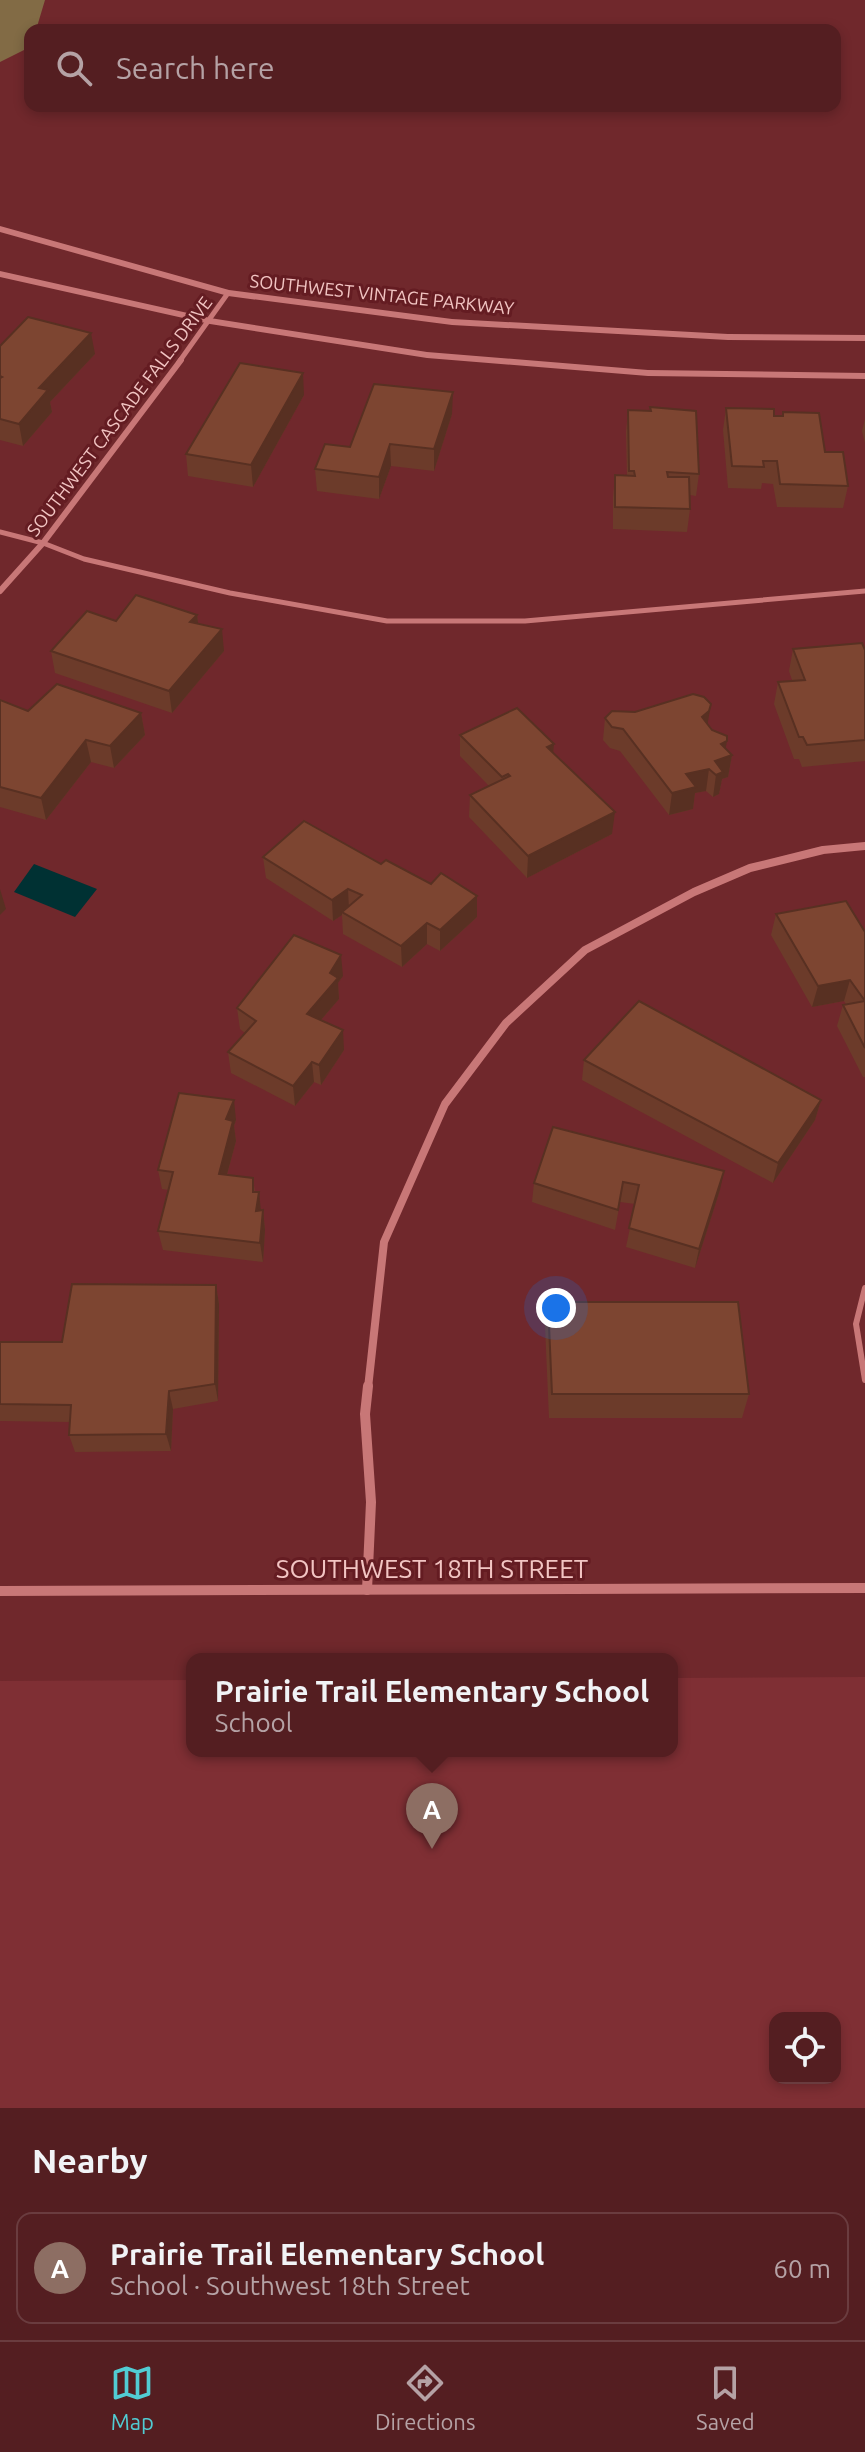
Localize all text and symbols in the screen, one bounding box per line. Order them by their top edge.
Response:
search box [24,24,841,112]
icon: search [52,46,96,90]
text: Search here [116,51,275,85]
street label: SOUTHWEST VINTAGE PARKWAY [249,270,516,318]
street label: SOUTHWEST CASCADE FALLS DRIVE [22,293,216,539]
your location [536,1288,576,1328]
street label: SOUTHWEST 18TH STREET [276,1554,588,1583]
popup [186,1653,678,1757]
text: Prairie Trail Elementary School [215,1674,649,1708]
text: School [215,1708,293,1737]
pin: A [406,1783,458,1849]
map controls [769,2012,841,2084]
button: locate [769,2012,841,2084]
text: Nearby [32,2141,147,2179]
text: Prairie Trail Elementary School [110,2237,544,2271]
text: A [51,2254,69,2283]
text: 60 m [773,2254,831,2283]
text: School · Southwest 18th Street [110,2271,470,2300]
tab: Map [110,2361,154,2434]
tab: Directions [375,2361,475,2434]
tab: Saved [696,2361,755,2434]

